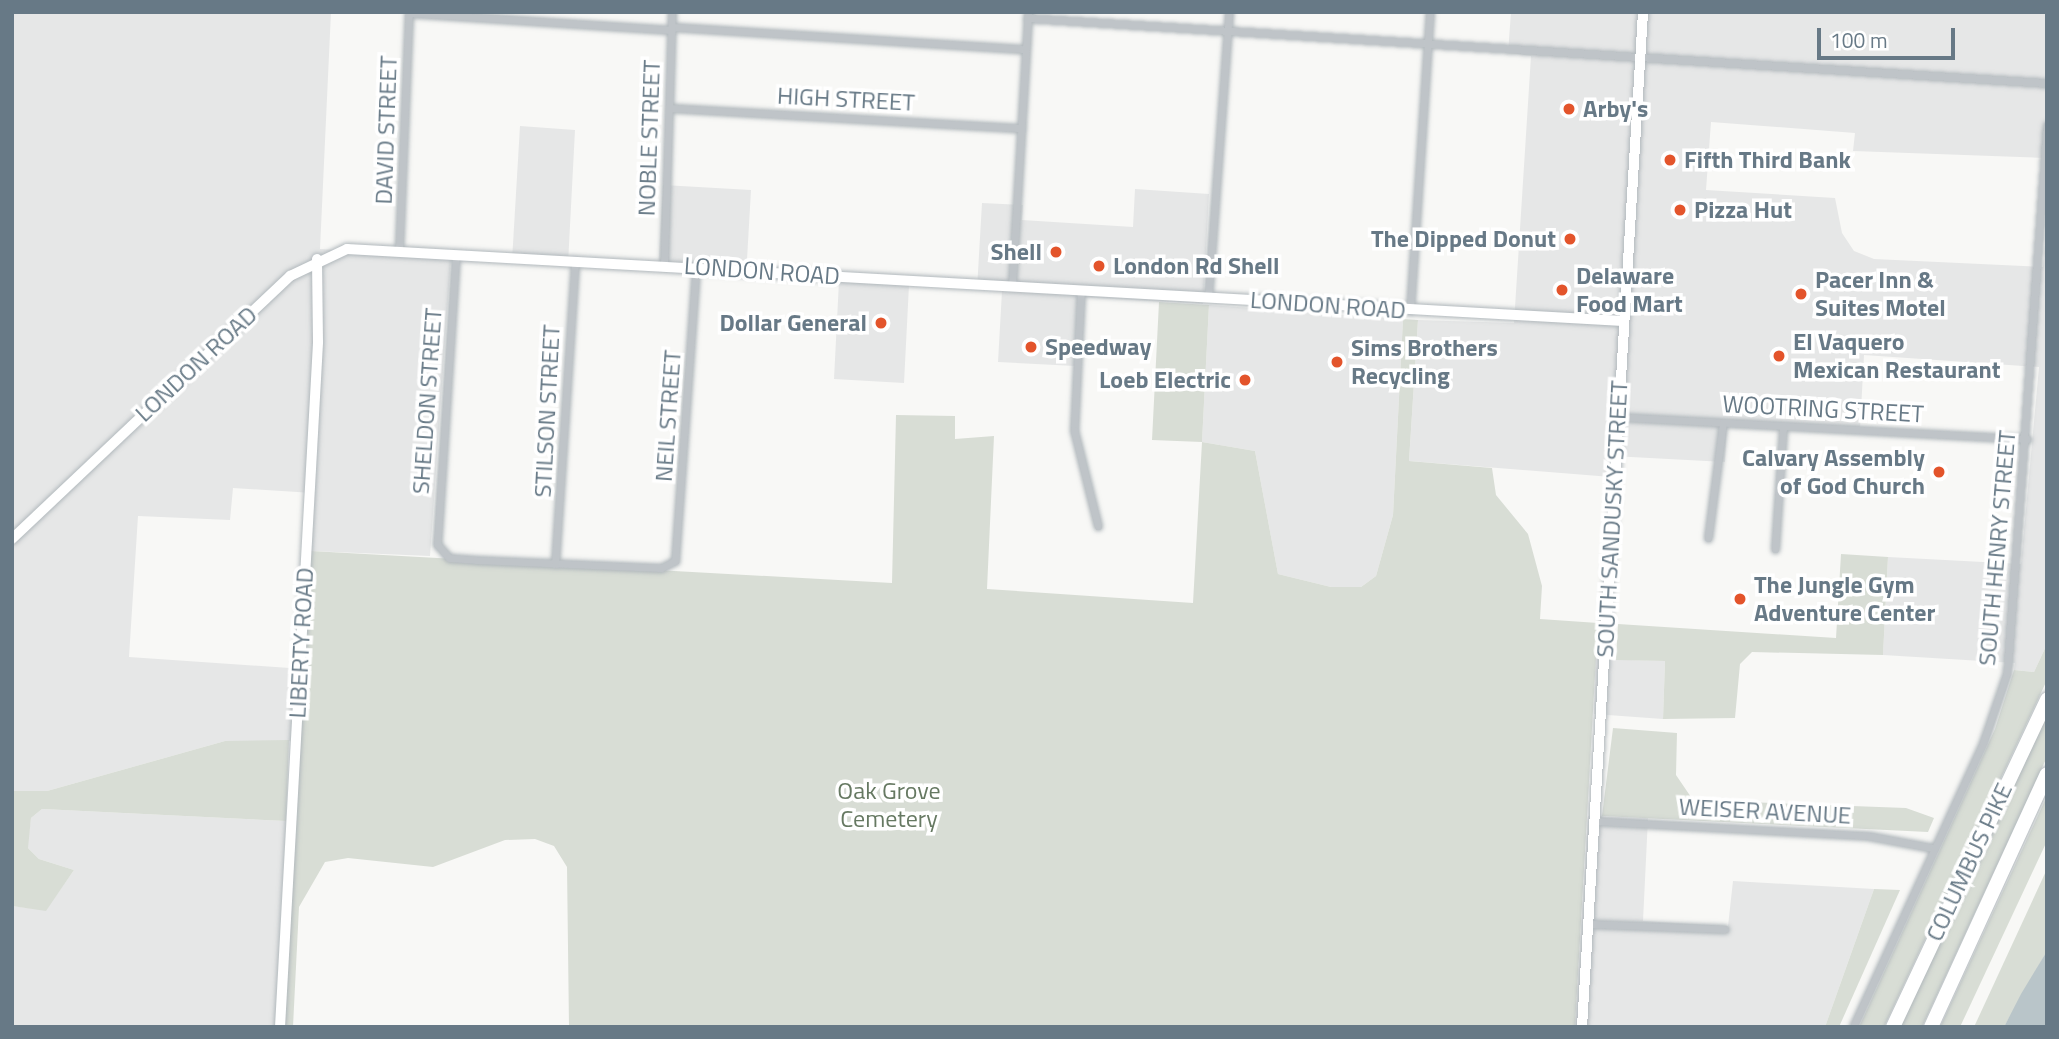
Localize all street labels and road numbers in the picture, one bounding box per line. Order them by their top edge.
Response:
street label: DAVID STREET [369,55,403,205]
street label: NOBLE STREET [632,59,666,217]
street label: HIGH STREET [776,81,916,117]
street label: LONDON ROAD [683,251,841,291]
street label: LONDON ROAD [1249,285,1407,325]
street label: LONDON ROAD [129,300,263,428]
street label: SHELDON STREET [406,307,448,495]
street label: STILSON STREET [528,324,566,498]
street label: NEIL STREET [649,349,687,483]
street label: SOUTH SANDUSKY STREET [1590,380,1634,658]
street label: WOOTRING STREET [1722,389,1924,429]
street label: SOUTH HENRY STREET [1972,429,2022,667]
street label: LIBERTY ROAD [283,567,319,719]
street label: COLUMBUS PIKE [1920,778,2018,946]
street label: WEISER AVENUE [1678,792,1852,830]

